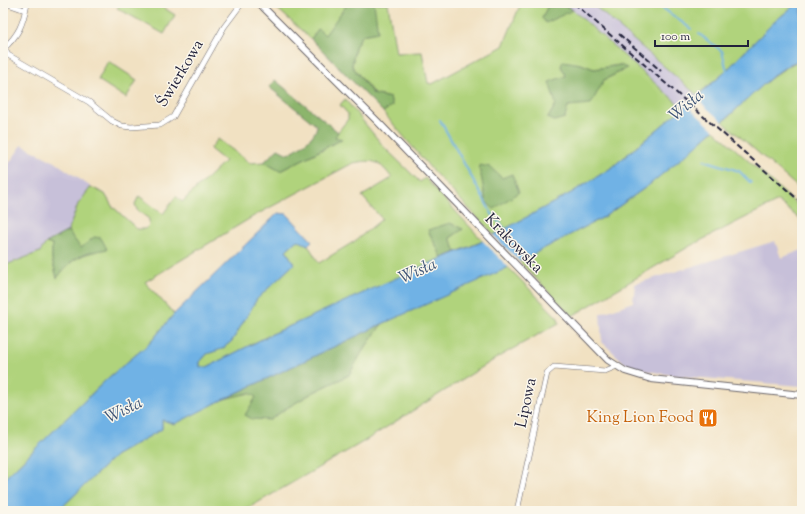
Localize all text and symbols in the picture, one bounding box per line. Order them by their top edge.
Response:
scale bar [655,22,748,48]
text: 100 m [661,28,690,46]
street label: Świerkowa [151,35,211,112]
water label: Wisła [664,84,710,128]
street label: Krakowska [478,209,548,280]
water label: Wisła [395,253,441,291]
street label: Lipowa [510,375,544,430]
water label: Wisła [101,392,147,430]
place label: King Lion Food [586,407,694,430]
restaurant icon: King Lion Food [697,407,719,429]

